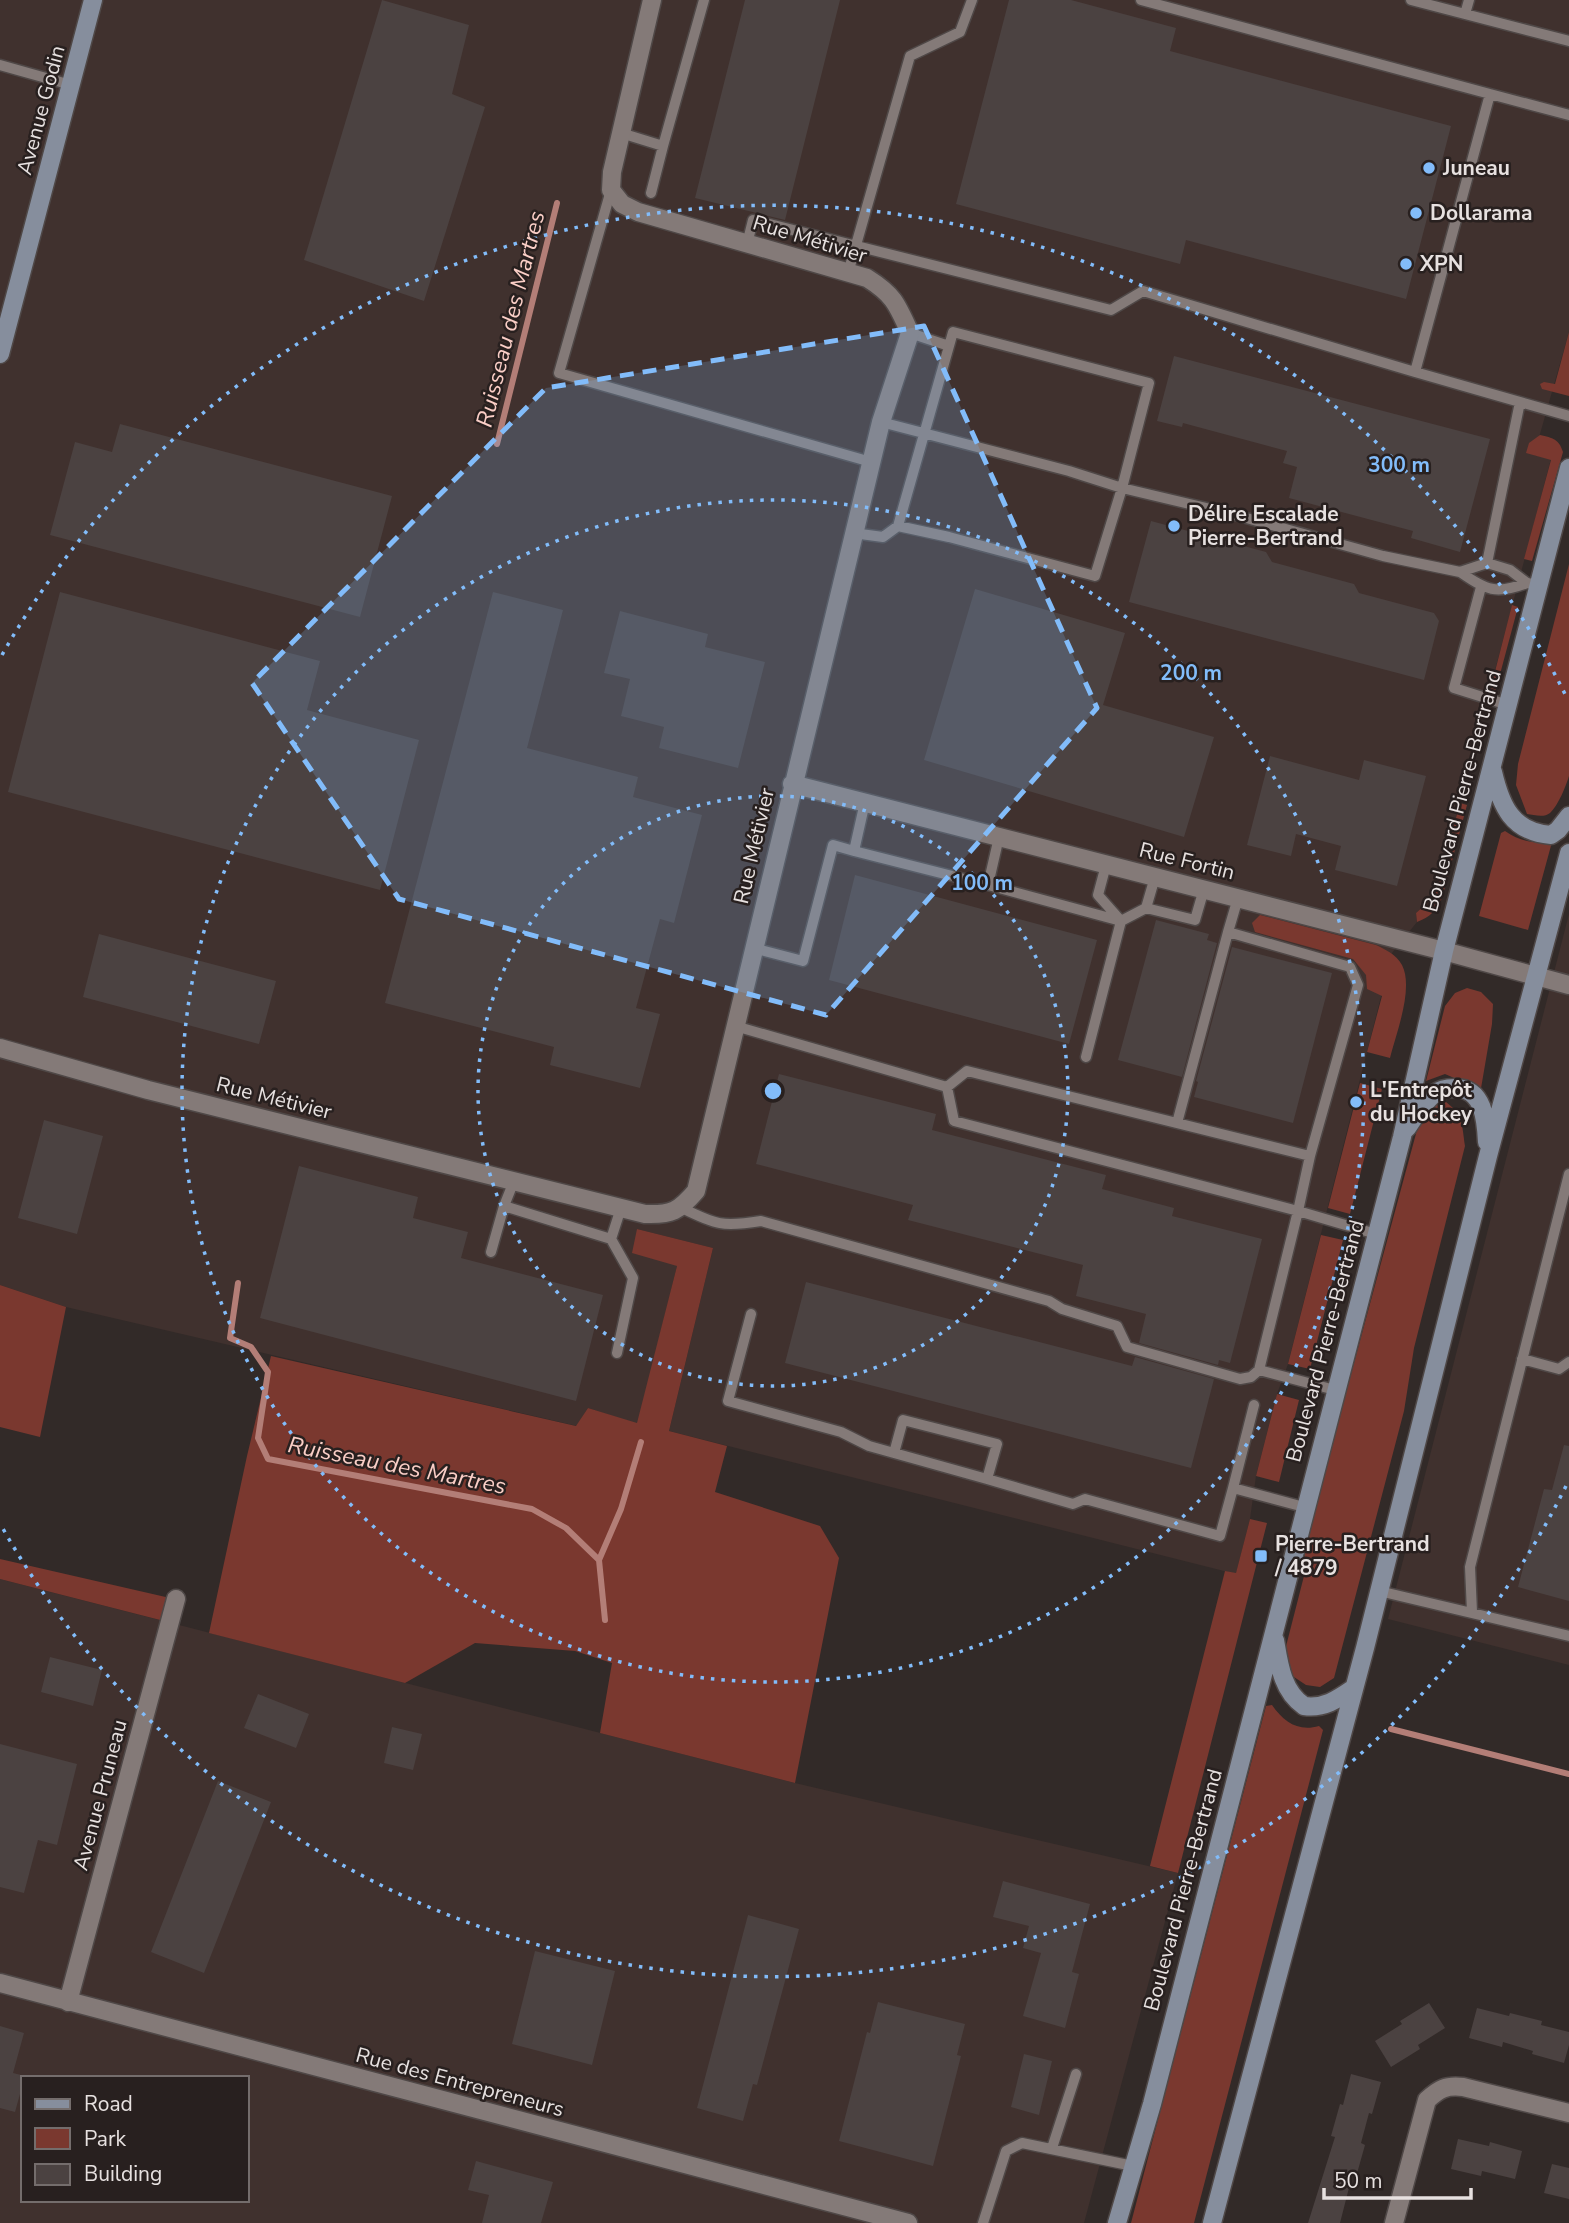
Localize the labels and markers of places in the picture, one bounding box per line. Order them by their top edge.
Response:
place label: Juneau [1442,154,1510,182]
marker: Juneau [1421,160,1437,176]
place label: Dollarama [1430,199,1533,227]
marker: Dollarama [1408,205,1424,221]
place label: XPN [1419,250,1464,278]
marker: XPN [1398,256,1414,272]
place label: Délire Escalade Pierre-Bertrand [1188,500,1343,552]
marker: Délire Escalade Pierre-Bertrand [1166,518,1182,534]
place label: L'Entrepôt du Hockey [1370,1076,1473,1128]
centre of rings [761,1079,785,1103]
marker: L'Entrepôt du Hockey [1348,1094,1364,1110]
place label: Pierre-Bertrand / 4879 [1274,1530,1430,1582]
marker: Pierre-Bertrand / 4879 [1253,1548,1269,1564]

